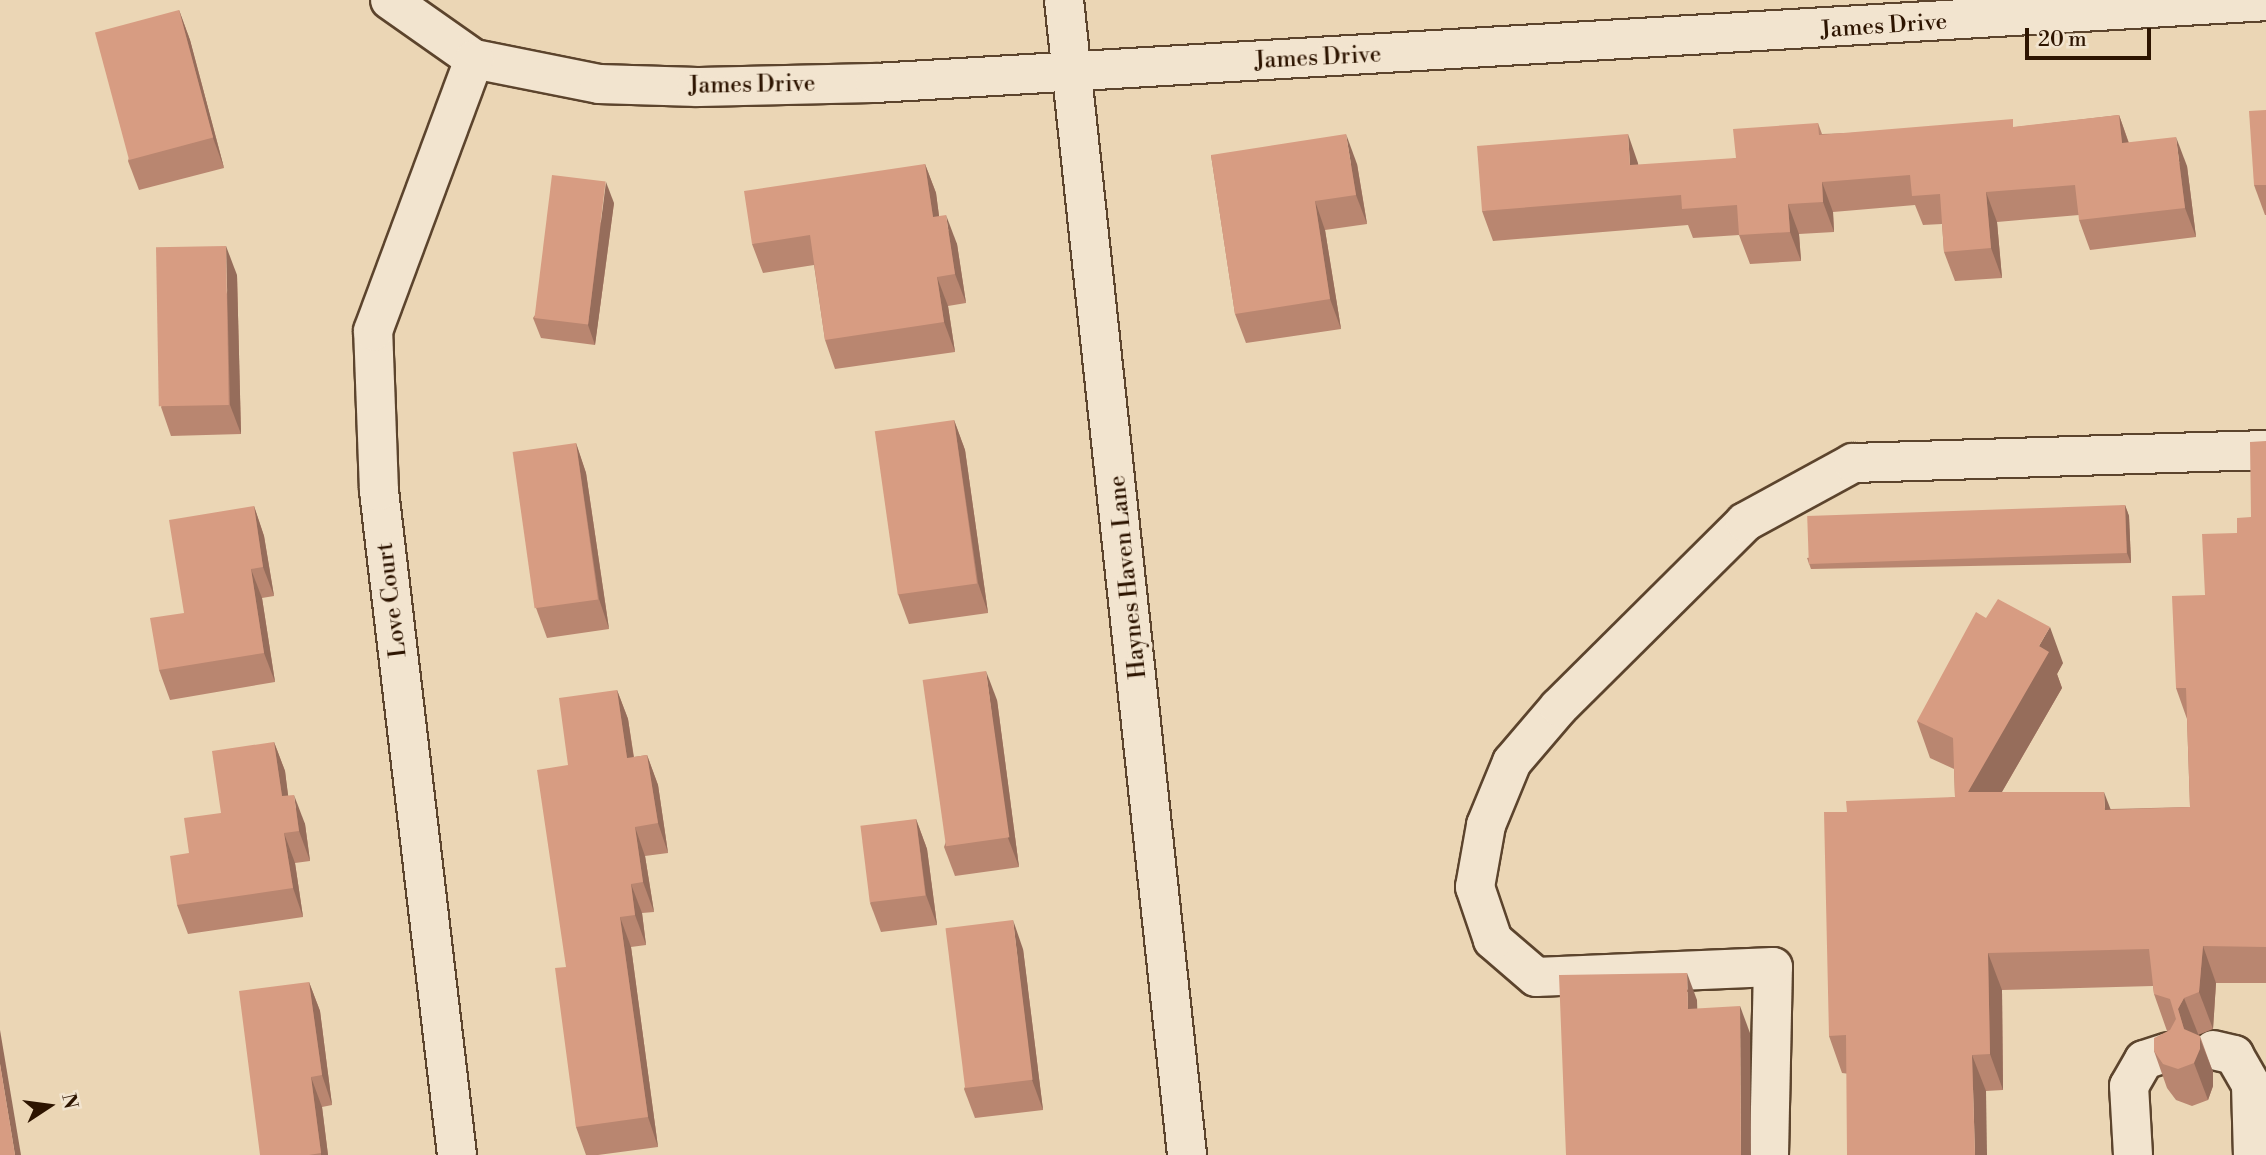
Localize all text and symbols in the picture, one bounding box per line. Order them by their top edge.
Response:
street label: James Drive [1820,8,1948,44]
scale bar [2028,14,2154,58]
text: 20 m [2038,27,2087,53]
street label: James Drive [1254,41,1382,75]
street label: James Drive [689,70,815,100]
street label: Haynes Haven Lane [1104,474,1152,680]
street label: Love Court [371,541,413,659]
north arrow [14,1071,84,1141]
text: N [56,1091,83,1111]

